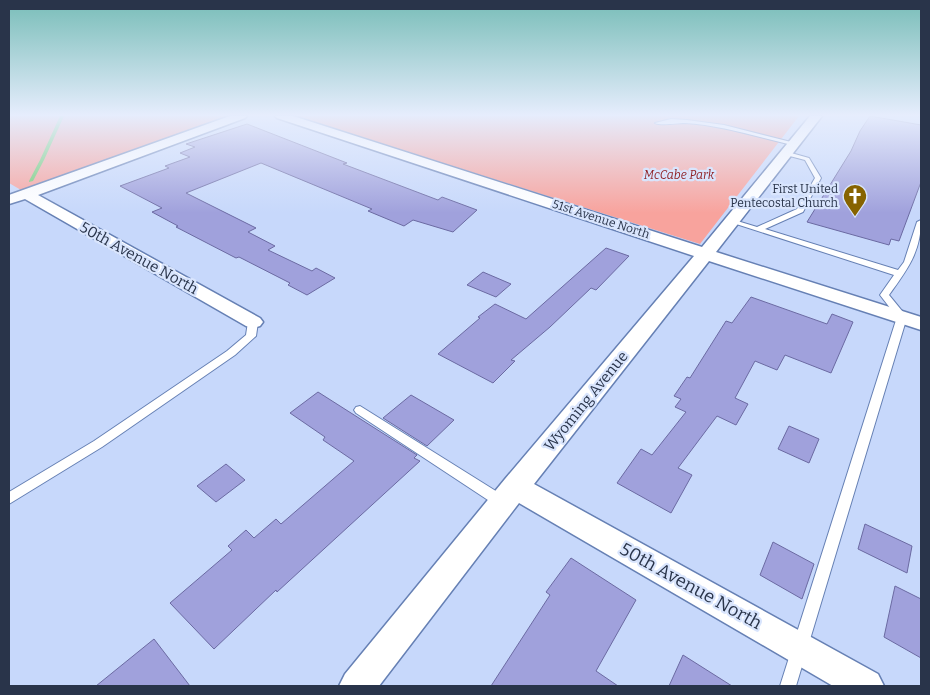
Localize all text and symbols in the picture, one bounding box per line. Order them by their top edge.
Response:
park label: McCabe Park [644,168,715,182]
place label: First United Pentecostal Church [730,182,839,210]
church icon: First United Pentecostal Church [842,183,868,217]
street label: 51st Avenue North [551,197,652,241]
street label: 50th Avenue North [77,218,202,298]
street label: Wyoming Avenue [540,348,632,454]
street label: 50th Avenue North [616,538,766,634]

